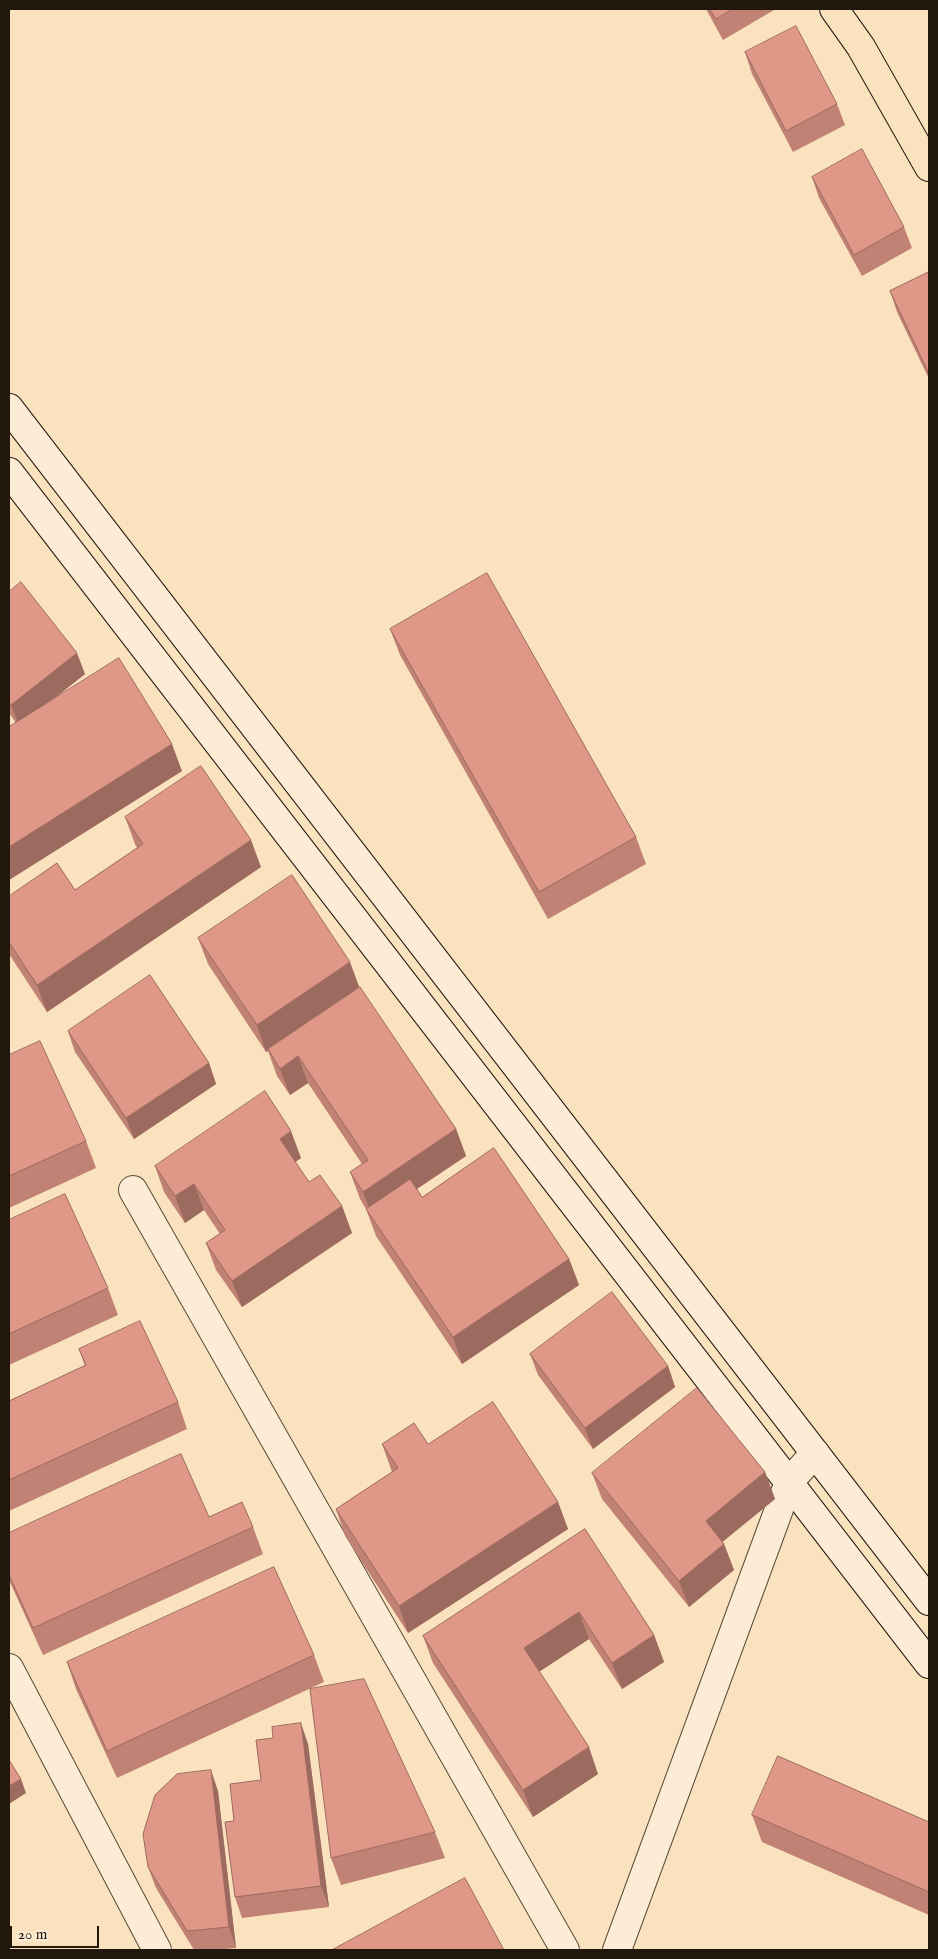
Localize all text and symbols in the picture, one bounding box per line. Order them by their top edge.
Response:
scale bar [12,1916,101,1948]
text: 20 m [18,1925,47,1944]

